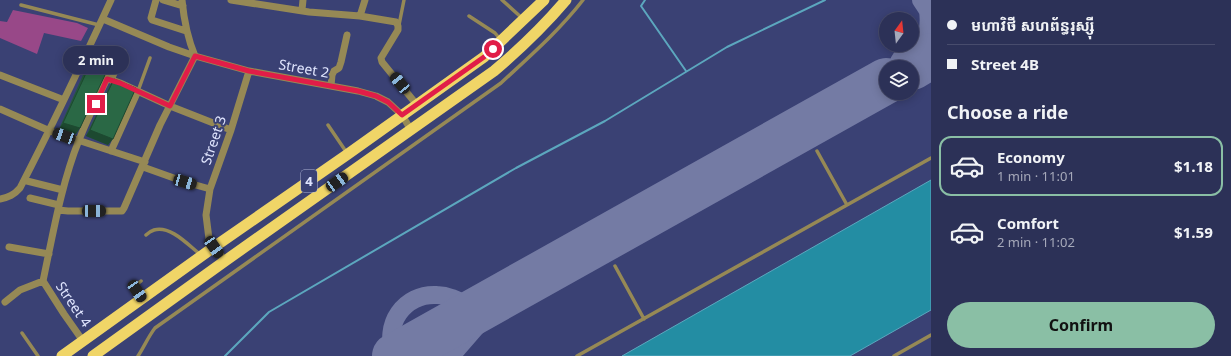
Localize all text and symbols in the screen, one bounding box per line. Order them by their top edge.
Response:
north arrow [879,12,919,52]
map controls [879,12,919,100]
text: មហាវិថី សហព័ន្ធរុស្ស៊ី [971,15,1095,35]
route start [484,40,502,58]
callout: 2 min [63,46,129,74]
text: 2 min [78,51,114,69]
street label: Street 2 [277,54,331,82]
text: Street 4B [971,54,1039,74]
button: layers [879,60,919,100]
car [388,70,412,96]
route end [87,95,105,113]
text: Choose a ride [947,100,1068,124]
street label: Street 3 [196,113,230,167]
car [51,126,77,146]
text: Economy [997,147,1065,167]
icon: car [949,148,985,184]
text: $1.18 [1174,156,1213,176]
text: 1 min · 11:01 [997,167,1075,185]
road number: 4 [301,170,317,192]
car [324,170,350,194]
car [172,173,198,191]
car [82,205,106,217]
text: Comfort [997,213,1059,233]
icon: car [949,214,985,250]
text: $1.59 [1174,222,1213,242]
text: 2 min · 11:02 [997,233,1075,251]
car [202,234,226,260]
street label: Street 4 [52,278,96,330]
car [125,278,149,304]
button: Confirm [947,302,1215,348]

